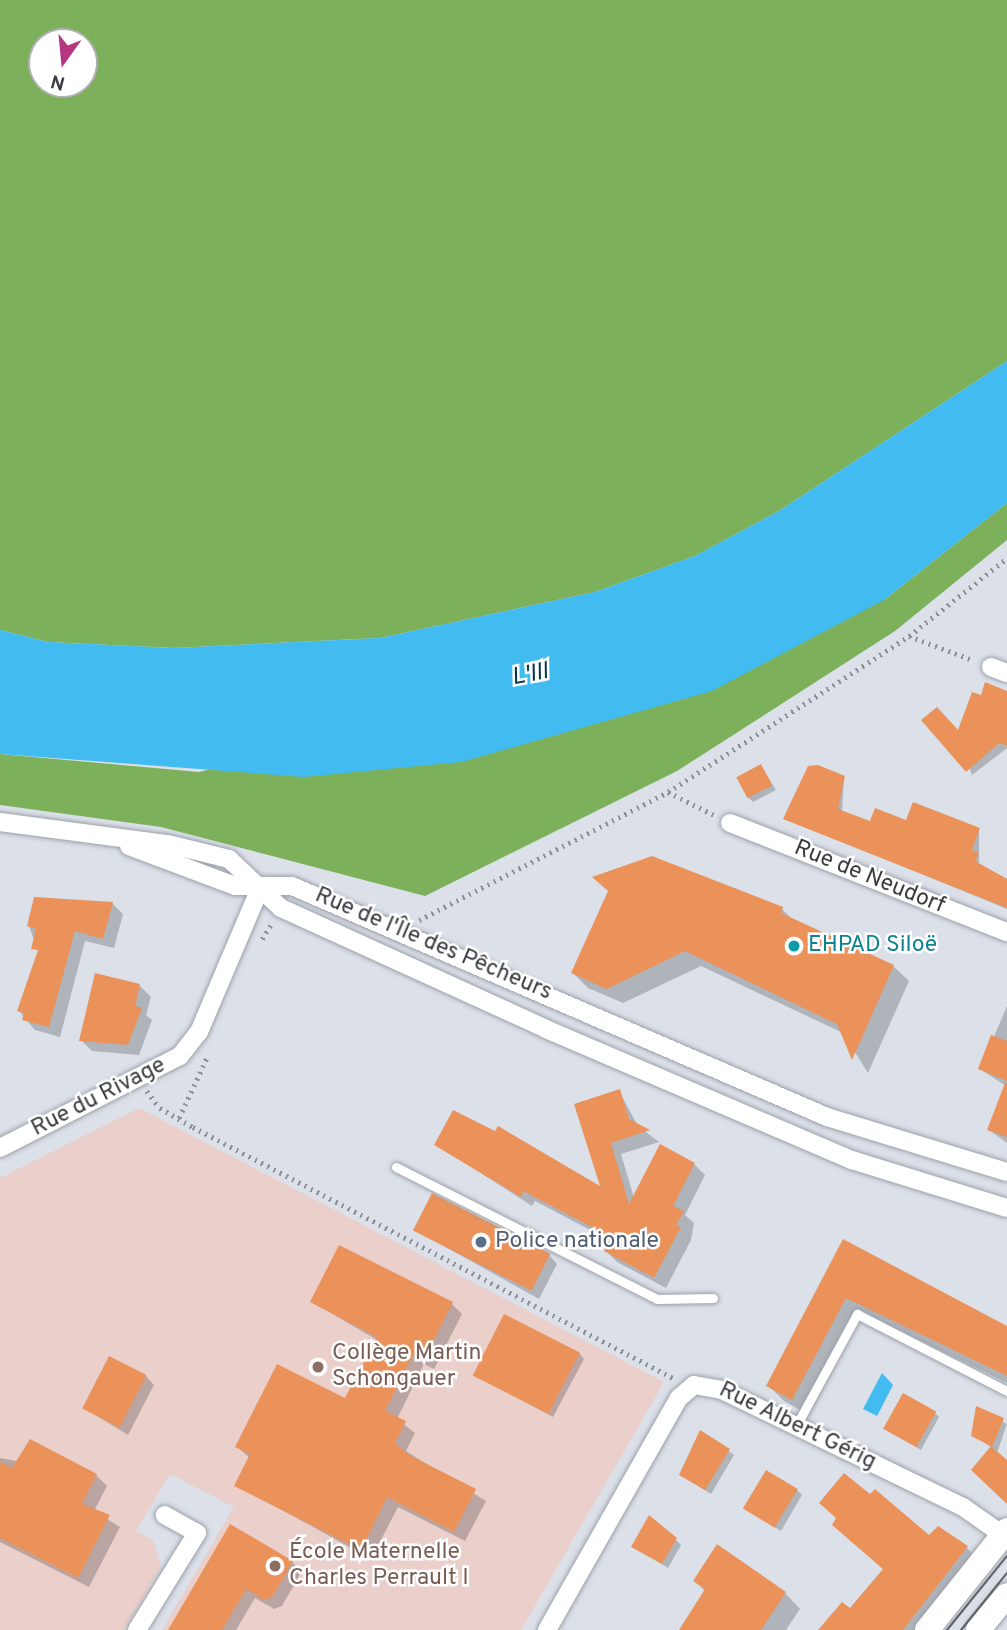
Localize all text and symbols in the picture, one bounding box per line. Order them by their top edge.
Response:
north arrow [28,28,98,98]
text: N [48,68,68,95]
water label: L'Ill [509,658,551,694]
street label: Rue de Neudorf [790,835,948,921]
street label: Rue de l'Île des Pêcheurs [310,883,556,1007]
place label: EHPAD Siloë [808,932,937,960]
marker: EHPAD Siloë [786,938,802,954]
street label: Rue du Rivage [27,1052,171,1144]
place label: Police nationale [495,1228,659,1256]
marker: Police nationale [473,1234,489,1250]
place label: Collège Martin Schongauer [332,1340,481,1394]
marker: Collège Martin Schongauer [310,1359,326,1375]
street label: Rue Albert Gérig [714,1377,880,1477]
place label: École Maternelle Charles Perrault I [289,1539,469,1593]
marker: École Maternelle Charles Perrault I [267,1558,283,1574]

